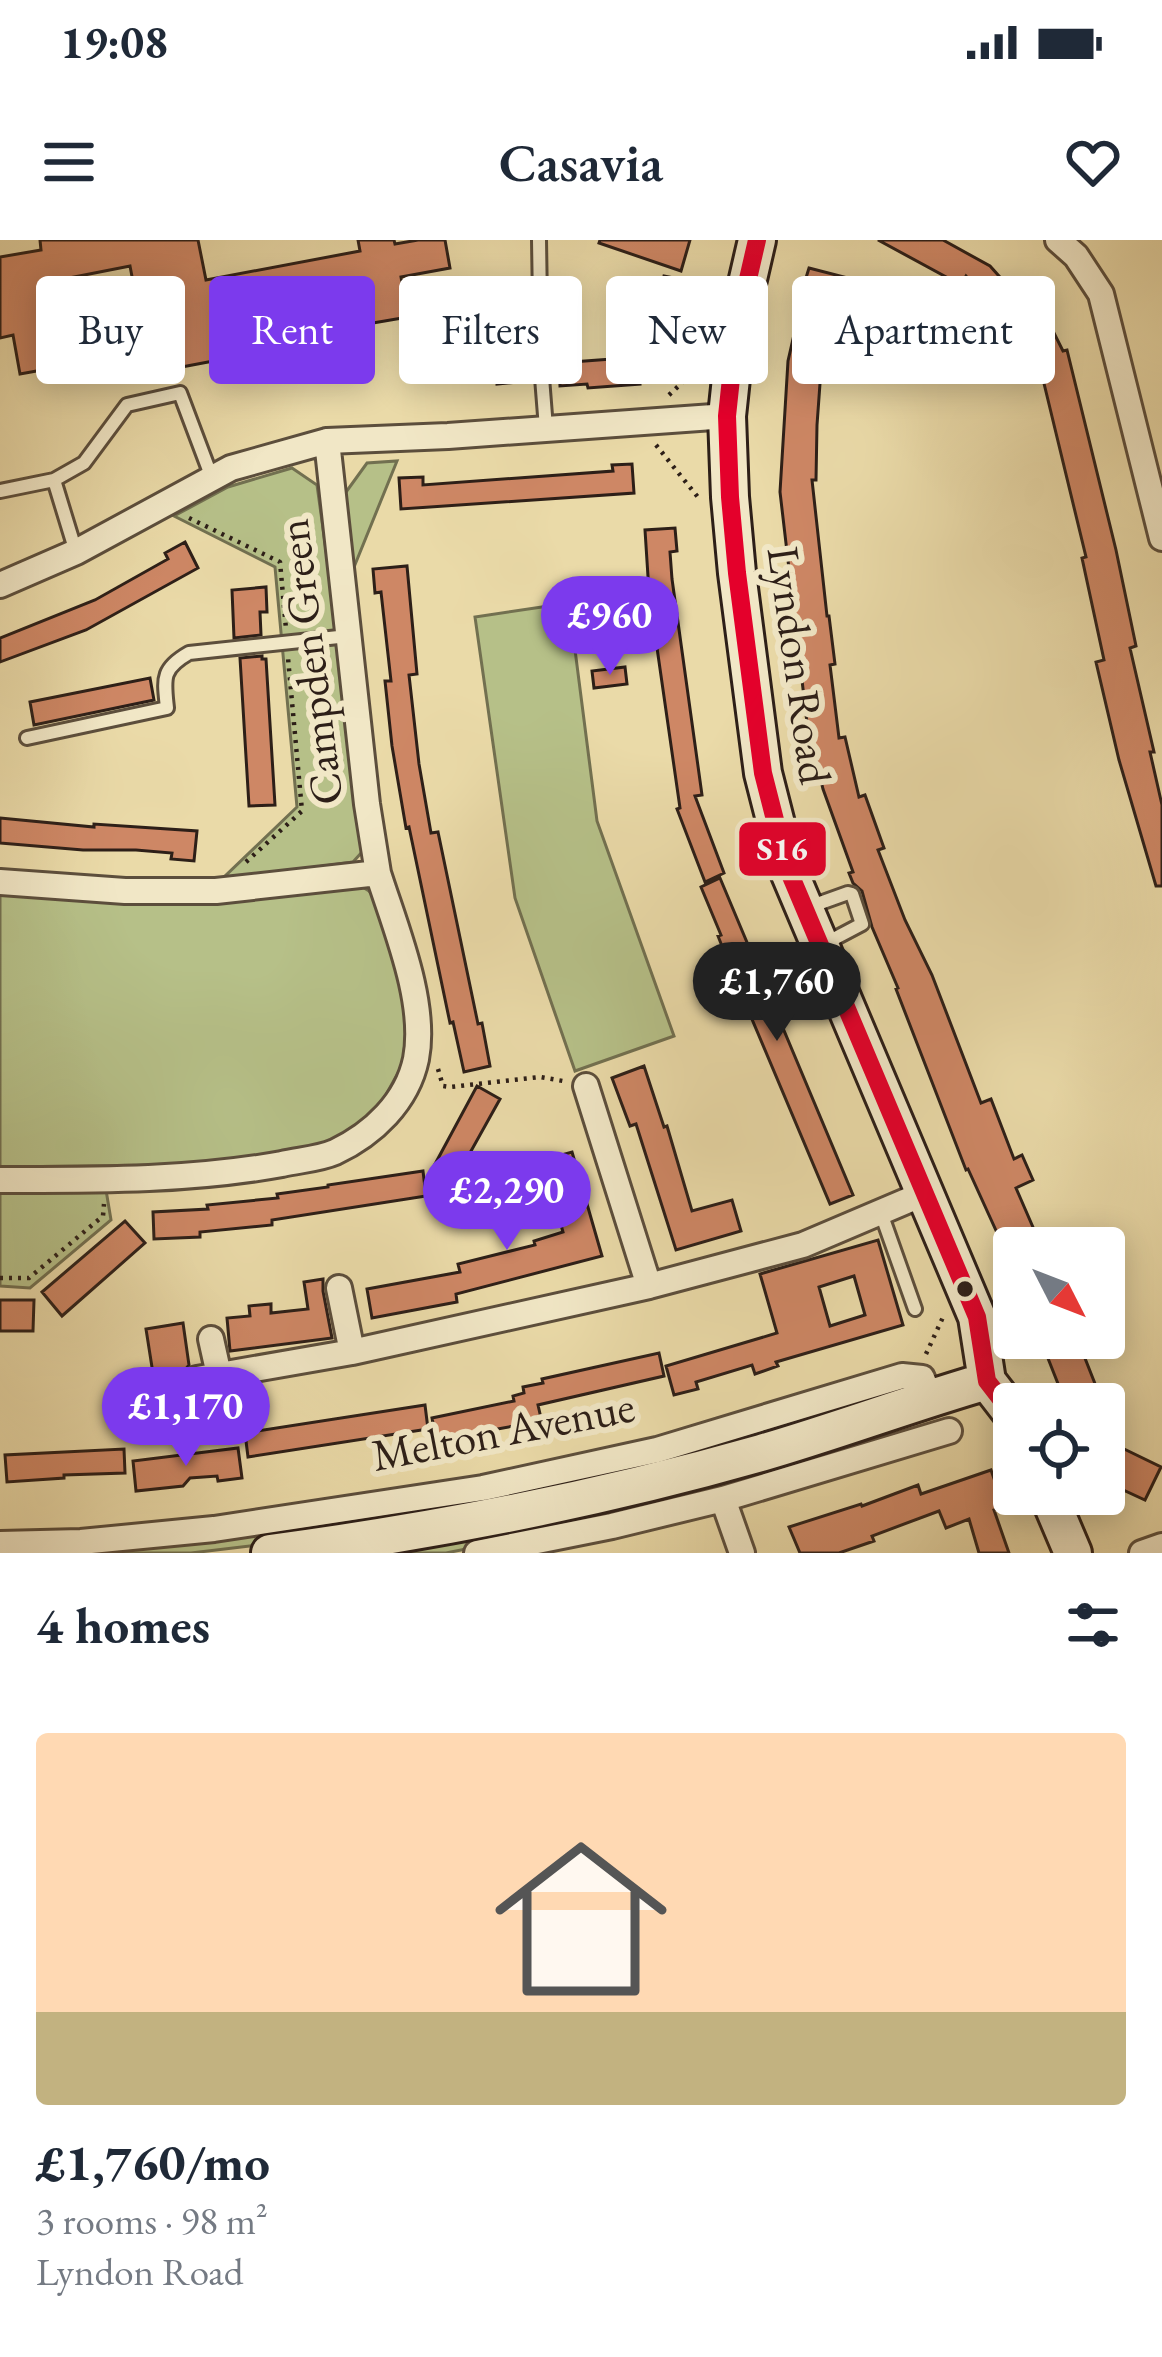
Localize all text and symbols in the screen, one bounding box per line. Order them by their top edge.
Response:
text: 19:08 [60,13,168,71]
text: Casavia [499,127,663,197]
icon: menu [36,129,102,195]
icon: heart [1060,129,1126,195]
chip: Buy [36,276,185,384]
chip: Rent [209,276,375,384]
chip: Filters [399,276,582,384]
chip: New [606,276,768,384]
chip: Apartment [792,276,1055,384]
street label: Campden Green [263,516,355,808]
street label: Lyndon Road [755,542,845,788]
pin: £960 [539,576,681,678]
text: £960 [568,589,652,640]
line badge: S16 [737,820,828,878]
text: S16 [756,827,808,870]
pin: £1,760 [679,942,875,1044]
text: £1,760 [720,955,834,1006]
pin: £2,290 [409,1151,605,1253]
text: £2,290 [450,1164,564,1215]
north arrow [993,1227,1125,1359]
map controls [993,1227,1125,1515]
unlabelled marker [954,1278,976,1300]
pin: £1,170 [88,1367,284,1469]
street label: Melton Avenue [367,1376,639,1484]
text: £1,170 [129,1380,243,1431]
button: locate [993,1383,1125,1515]
text: 4 homes [36,1592,210,1658]
icon: filters [1060,1592,1126,1658]
icon: home [473,1811,689,2027]
text: £1,760/mo [36,2129,270,2195]
text: 3 rooms · 98 m² [36,2195,268,2246]
text: Lyndon Road [36,2246,244,2297]

